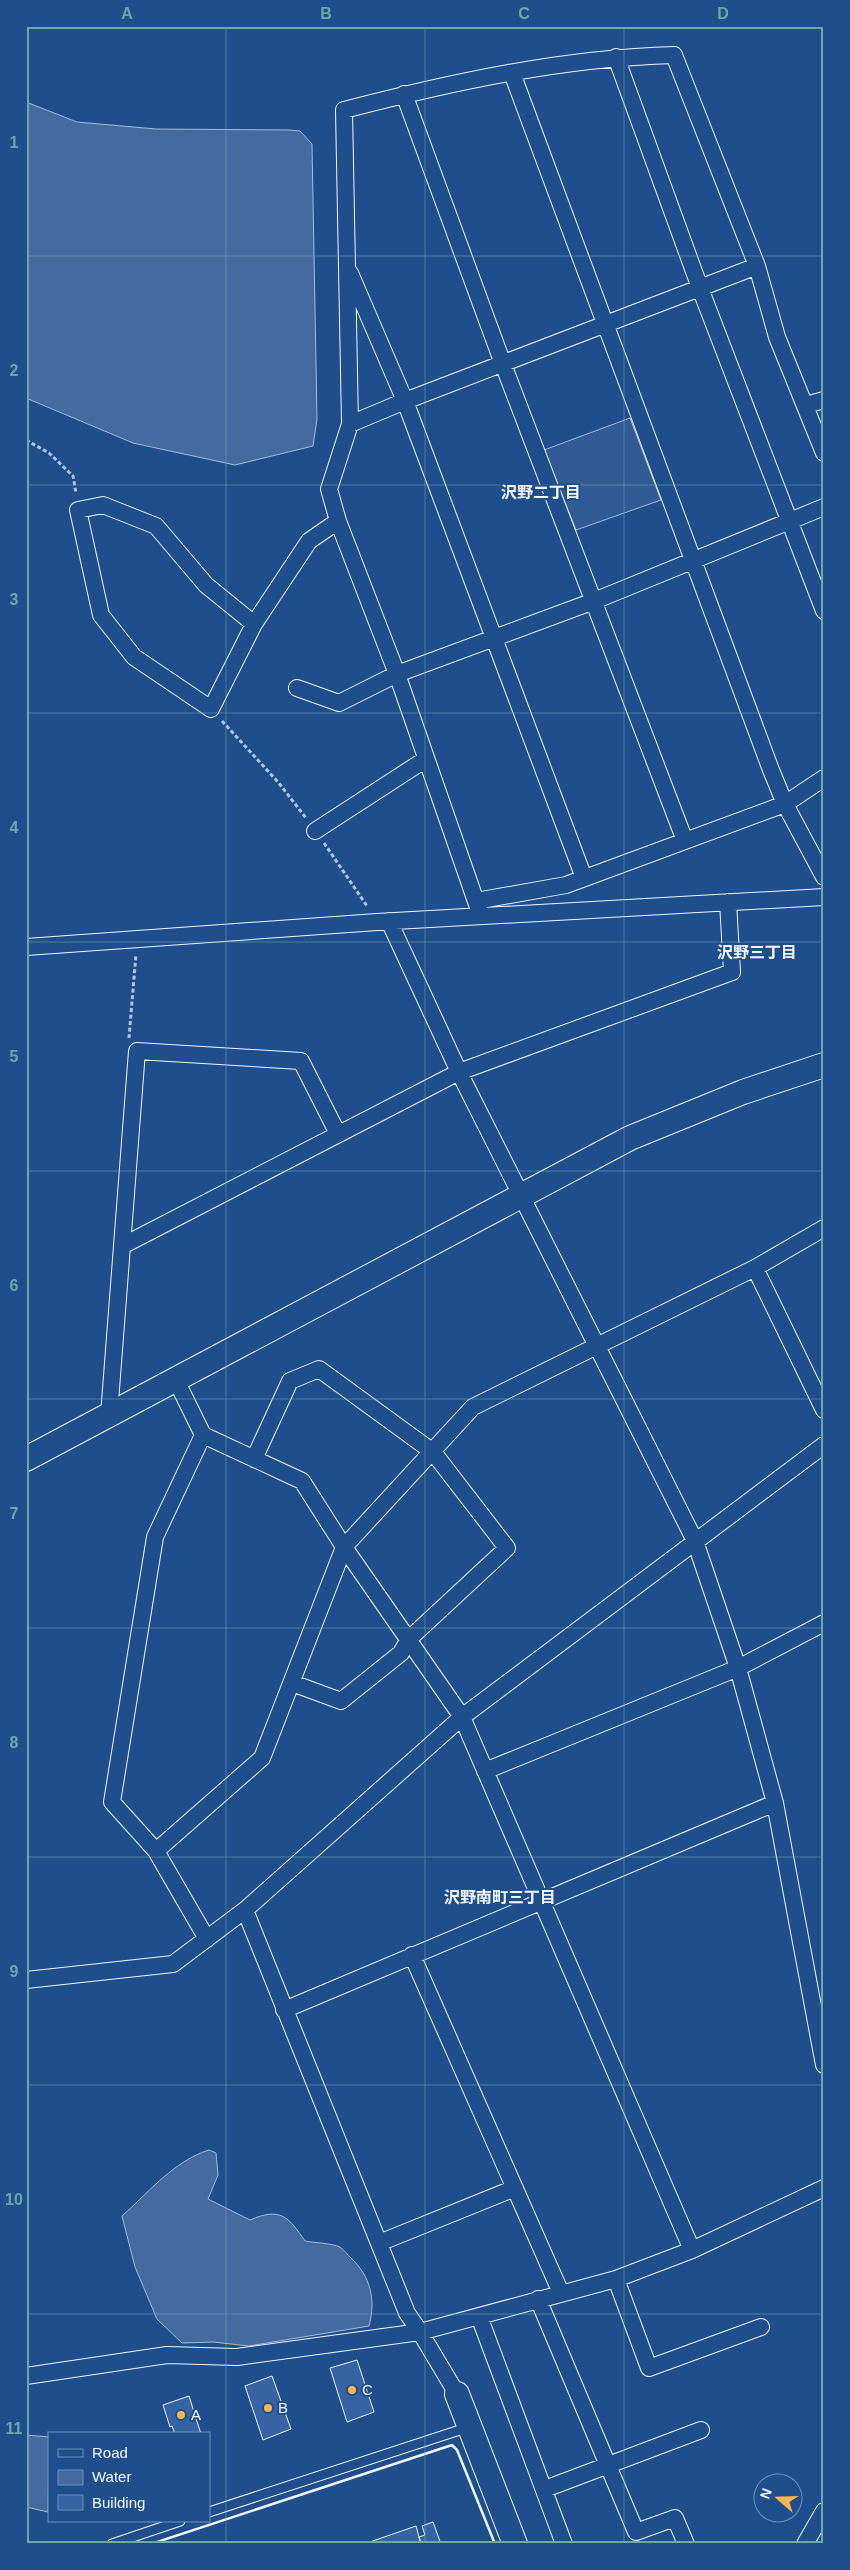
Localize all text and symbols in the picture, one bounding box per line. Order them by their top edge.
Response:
text: A [121,5,133,22]
text: B [320,5,332,22]
text: C [518,5,530,22]
text: D [717,5,729,22]
text: 1 [10,134,19,151]
text: 2 [10,362,19,379]
district label: 沢野二丁目 [501,484,581,501]
text: 3 [10,591,19,608]
text: 4 [10,819,19,836]
district label: 沢野三丁目 [717,944,797,961]
text: 5 [10,1048,19,1065]
text: 6 [10,1277,19,1294]
text: 7 [10,1505,19,1522]
text: 8 [10,1734,19,1751]
district label: 沢野南町三丁目 [444,1889,556,1906]
text: 9 [10,1963,19,1980]
text: 10 [5,2191,23,2208]
place label: C [362,2381,373,2398]
marker: C [346,2384,358,2396]
place label: B [278,2399,288,2416]
marker: B [262,2402,274,2414]
place label: A [191,2406,201,2423]
marker: A [175,2409,187,2421]
text: 11 [6,2420,23,2437]
legend [48,2432,210,2522]
text: Road [92,2444,128,2461]
text: Water [92,2468,131,2485]
north arrow [752,2472,802,2522]
text: N [757,2486,775,2501]
text: Building [92,2494,145,2511]

